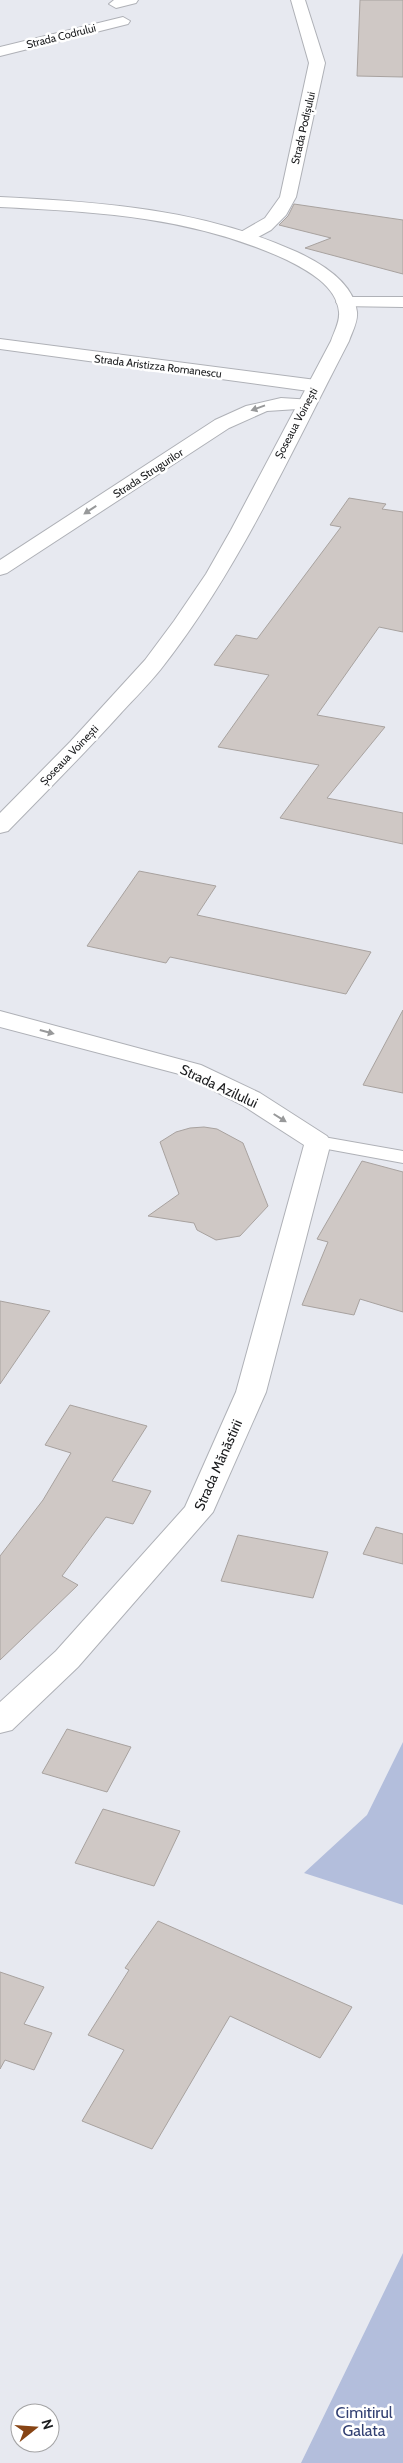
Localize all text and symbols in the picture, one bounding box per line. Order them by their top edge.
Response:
street label: Strada Codrului [25,21,97,51]
street label: Strada Podișului [288,90,319,166]
street label: Strada Aristizza Romanescu [93,351,223,381]
street label: Șoseaua Voinești [271,385,321,461]
one-way arrow [250,404,265,412]
street label: Strada Strugurilor [110,445,186,501]
one-way arrow [83,506,97,515]
street label: Șoseaua Voinești [37,722,102,789]
one-way arrow [40,1028,55,1036]
street label: Strada Azilului [177,1060,261,1112]
one-way arrow [273,1113,287,1122]
street label: Strada Mănăstirii [190,1417,246,1513]
north arrow [10,2403,60,2453]
park label: Cimitirul Galata [335,2403,393,2440]
text: N [37,2417,57,2432]

